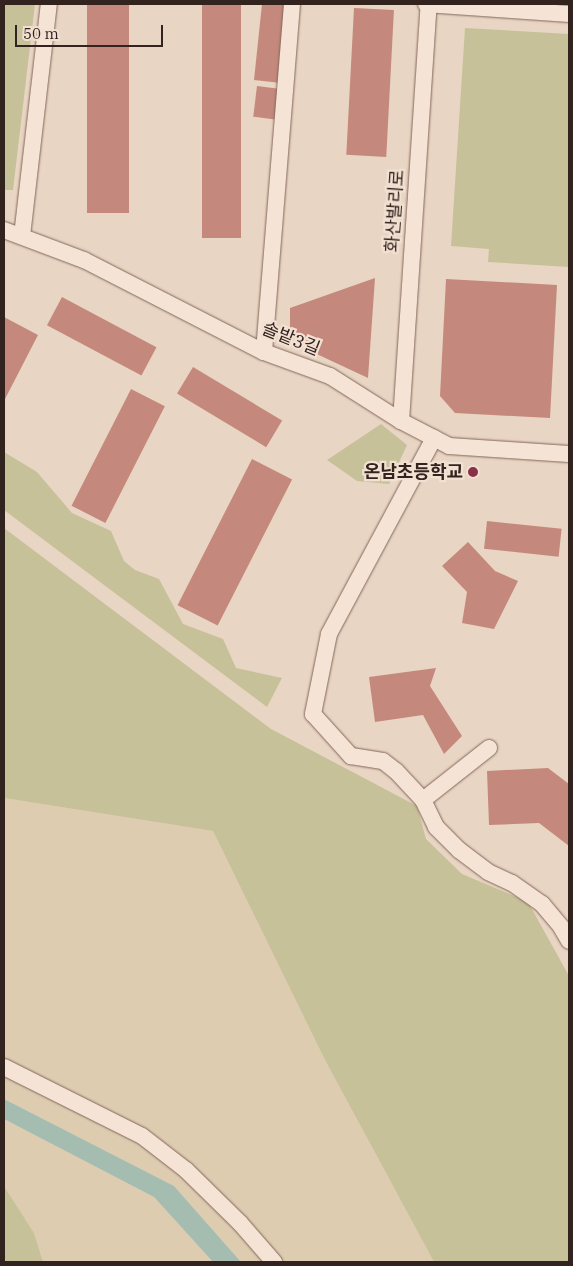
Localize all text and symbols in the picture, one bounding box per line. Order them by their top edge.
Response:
scale bar [18,15,165,47]
text: 50 m [23,24,59,43]
street label: 화산발리로 [381,169,409,253]
street label: 솔밭3길 [259,318,323,360]
place label: 온남초등학교 [364,461,463,483]
marker: 온남초등학교 [467,466,479,478]

